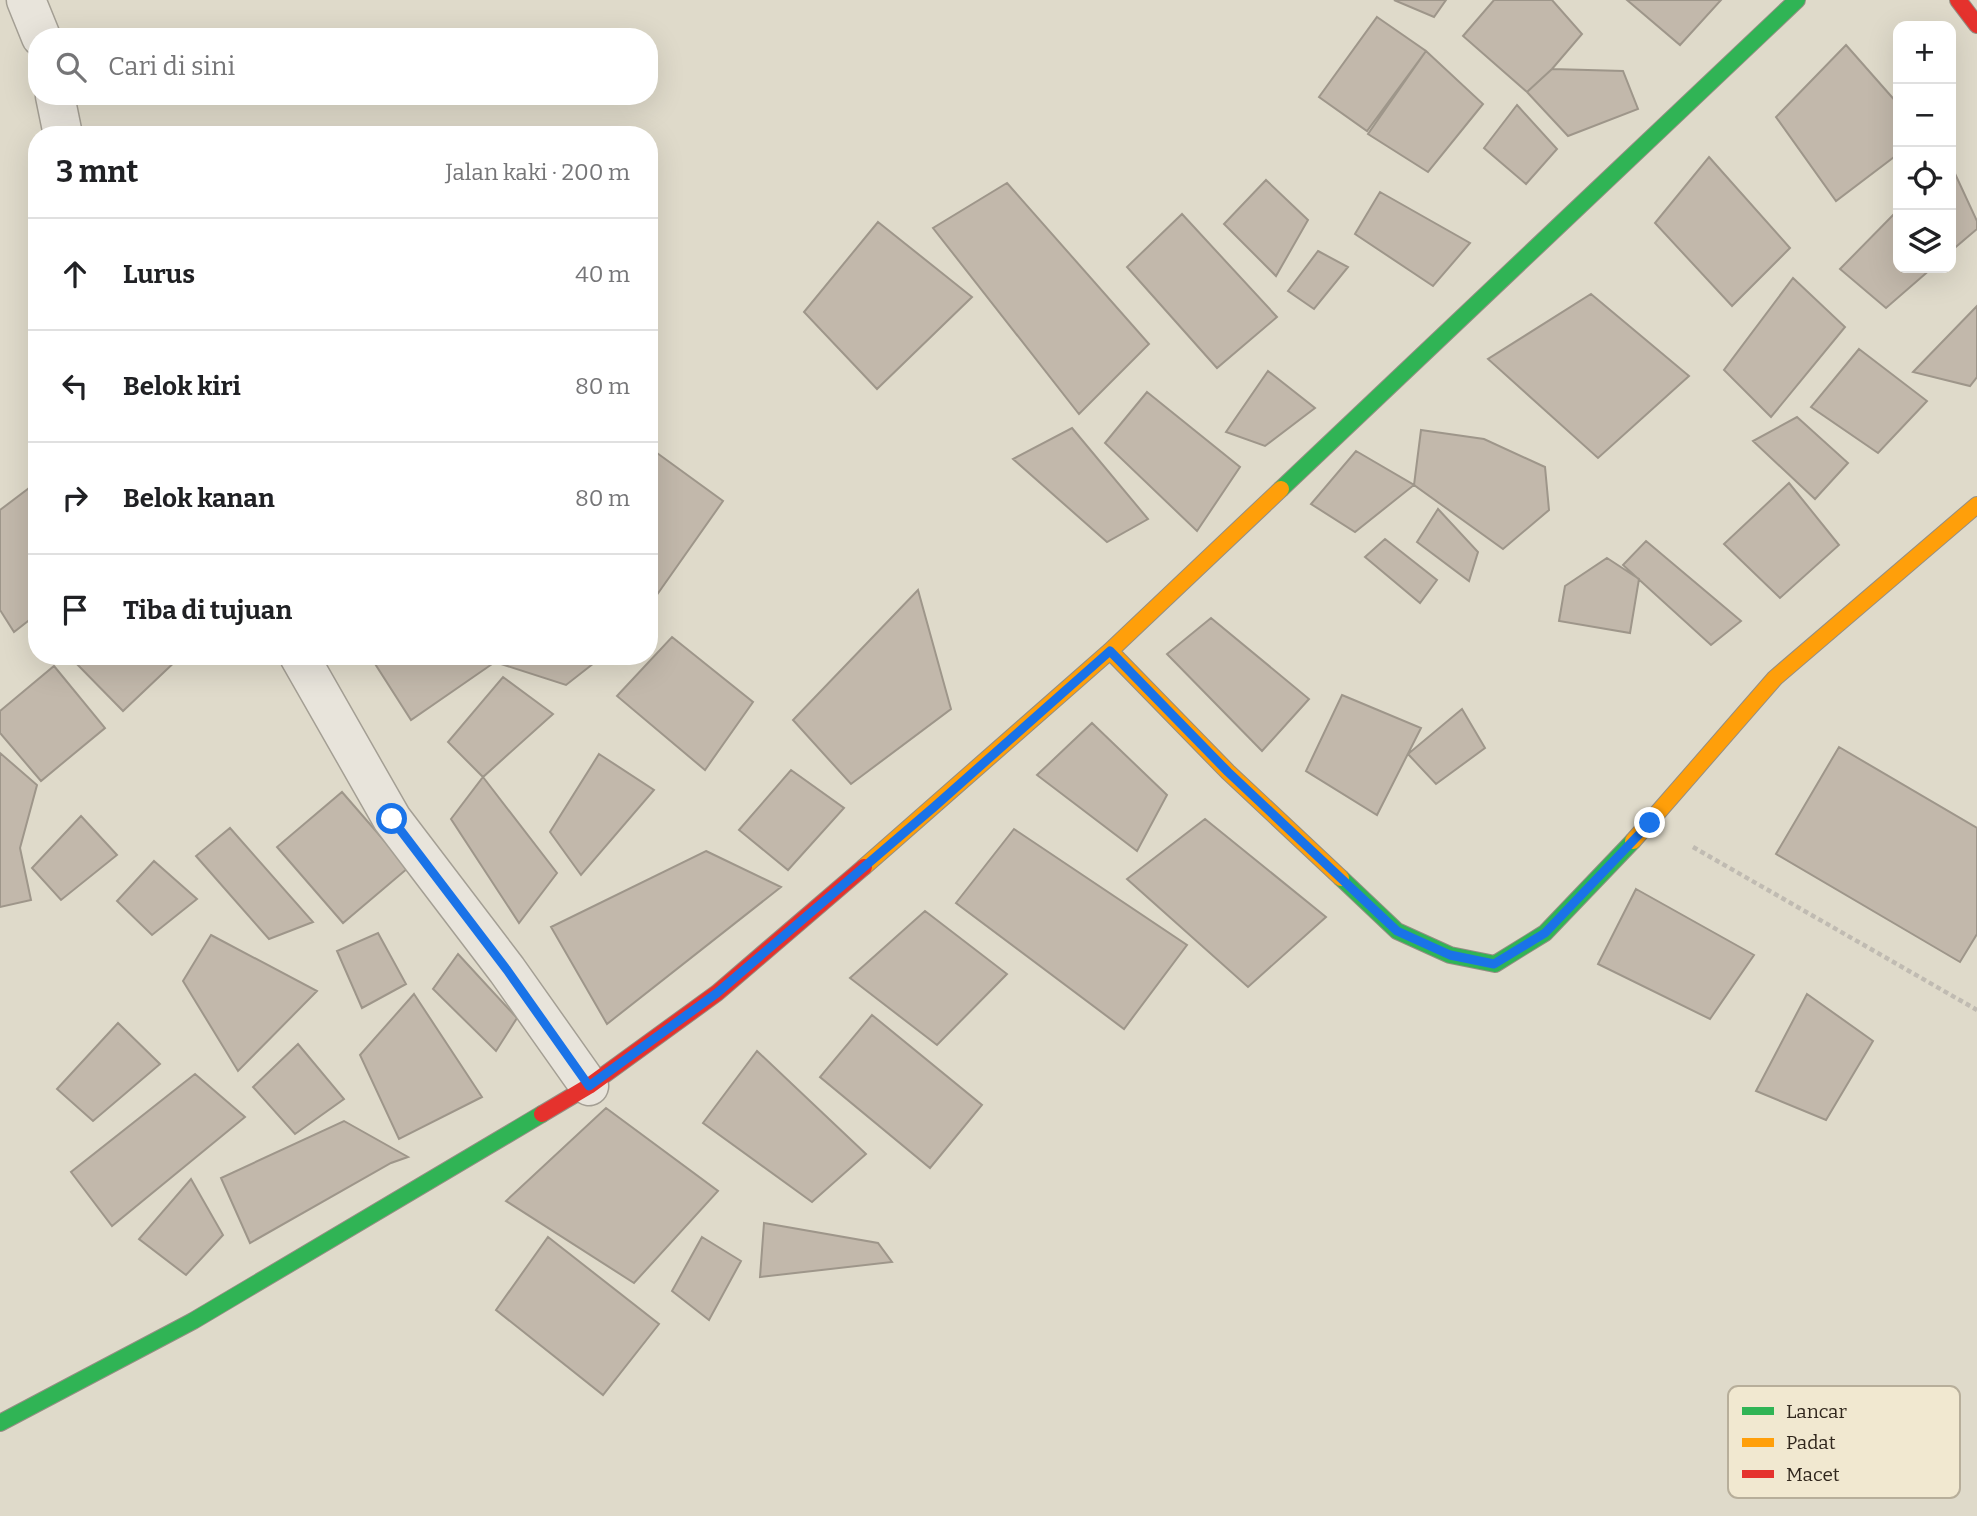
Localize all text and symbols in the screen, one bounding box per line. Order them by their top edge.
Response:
map controls [1893,21,1956,273]
button: + [1893,21,1956,84]
search box [28,28,658,105]
icon: search [52,48,90,86]
text: Cari di sini [108,51,235,82]
button: − [1893,84,1956,147]
button: locate [1893,147,1956,210]
text: 3 mnt [56,154,138,190]
text: Jalan kaki · 200 m [445,158,630,186]
button: layers [1893,210,1956,273]
icon: ahead [56,255,94,293]
text: Lurus [123,259,195,290]
text: 40 m [575,260,630,288]
icon: left [56,367,94,405]
text: Belok kiri [123,371,241,402]
text: 80 m [575,372,630,400]
icon: right [56,479,94,517]
text: Belok kanan [123,483,275,514]
text: 80 m [575,484,630,512]
icon: arrive [56,591,94,629]
text: Tiba di tujuan [123,595,292,626]
route start [376,803,407,834]
route end [1634,807,1665,838]
legend [1728,1386,1960,1498]
text: Lancar [1786,1400,1847,1423]
text: Padat [1786,1431,1836,1454]
text: Macet [1786,1463,1840,1486]

